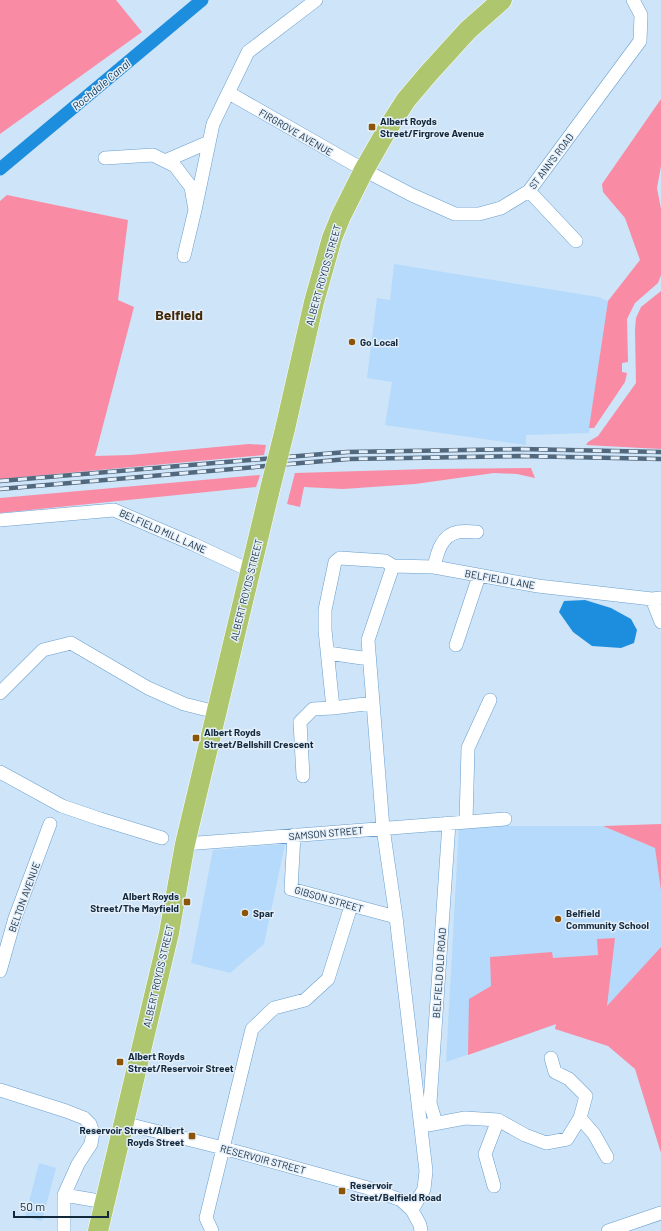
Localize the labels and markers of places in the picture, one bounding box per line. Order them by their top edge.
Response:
place label: Albert Royds Street/Firgrove Avenue [380,115,485,139]
marker: Albert Royds Street/Firgrove Avenue [367,122,377,132]
place label: Go Local [360,336,398,348]
marker: Go Local [347,337,357,347]
place label: Albert Royds Street/Bellshill Crescent [204,726,314,750]
marker: Albert Royds Street/Bellshill Crescent [191,733,201,743]
place label: Albert Royds Street/The Mayfield [90,890,179,914]
marker: Albert Royds Street/The Mayfield [182,897,192,907]
place label: Spar [253,907,274,919]
place label: Belfield Community School [566,907,649,931]
marker: Spar [240,908,250,918]
marker: Belfield Community School [553,914,563,924]
place label: Albert Royds Street/Reservoir Street [128,1050,234,1074]
marker: Albert Royds Street/Reservoir Street [115,1057,125,1067]
place label: Reservoir Street/Albert Royds Street [79,1124,184,1148]
marker: Reservoir Street/Albert Royds Street [187,1131,197,1141]
place label: Reservoir Street/Belfield Road [350,1179,442,1203]
marker: Reservoir Street/Belfield Road [337,1186,347,1196]

